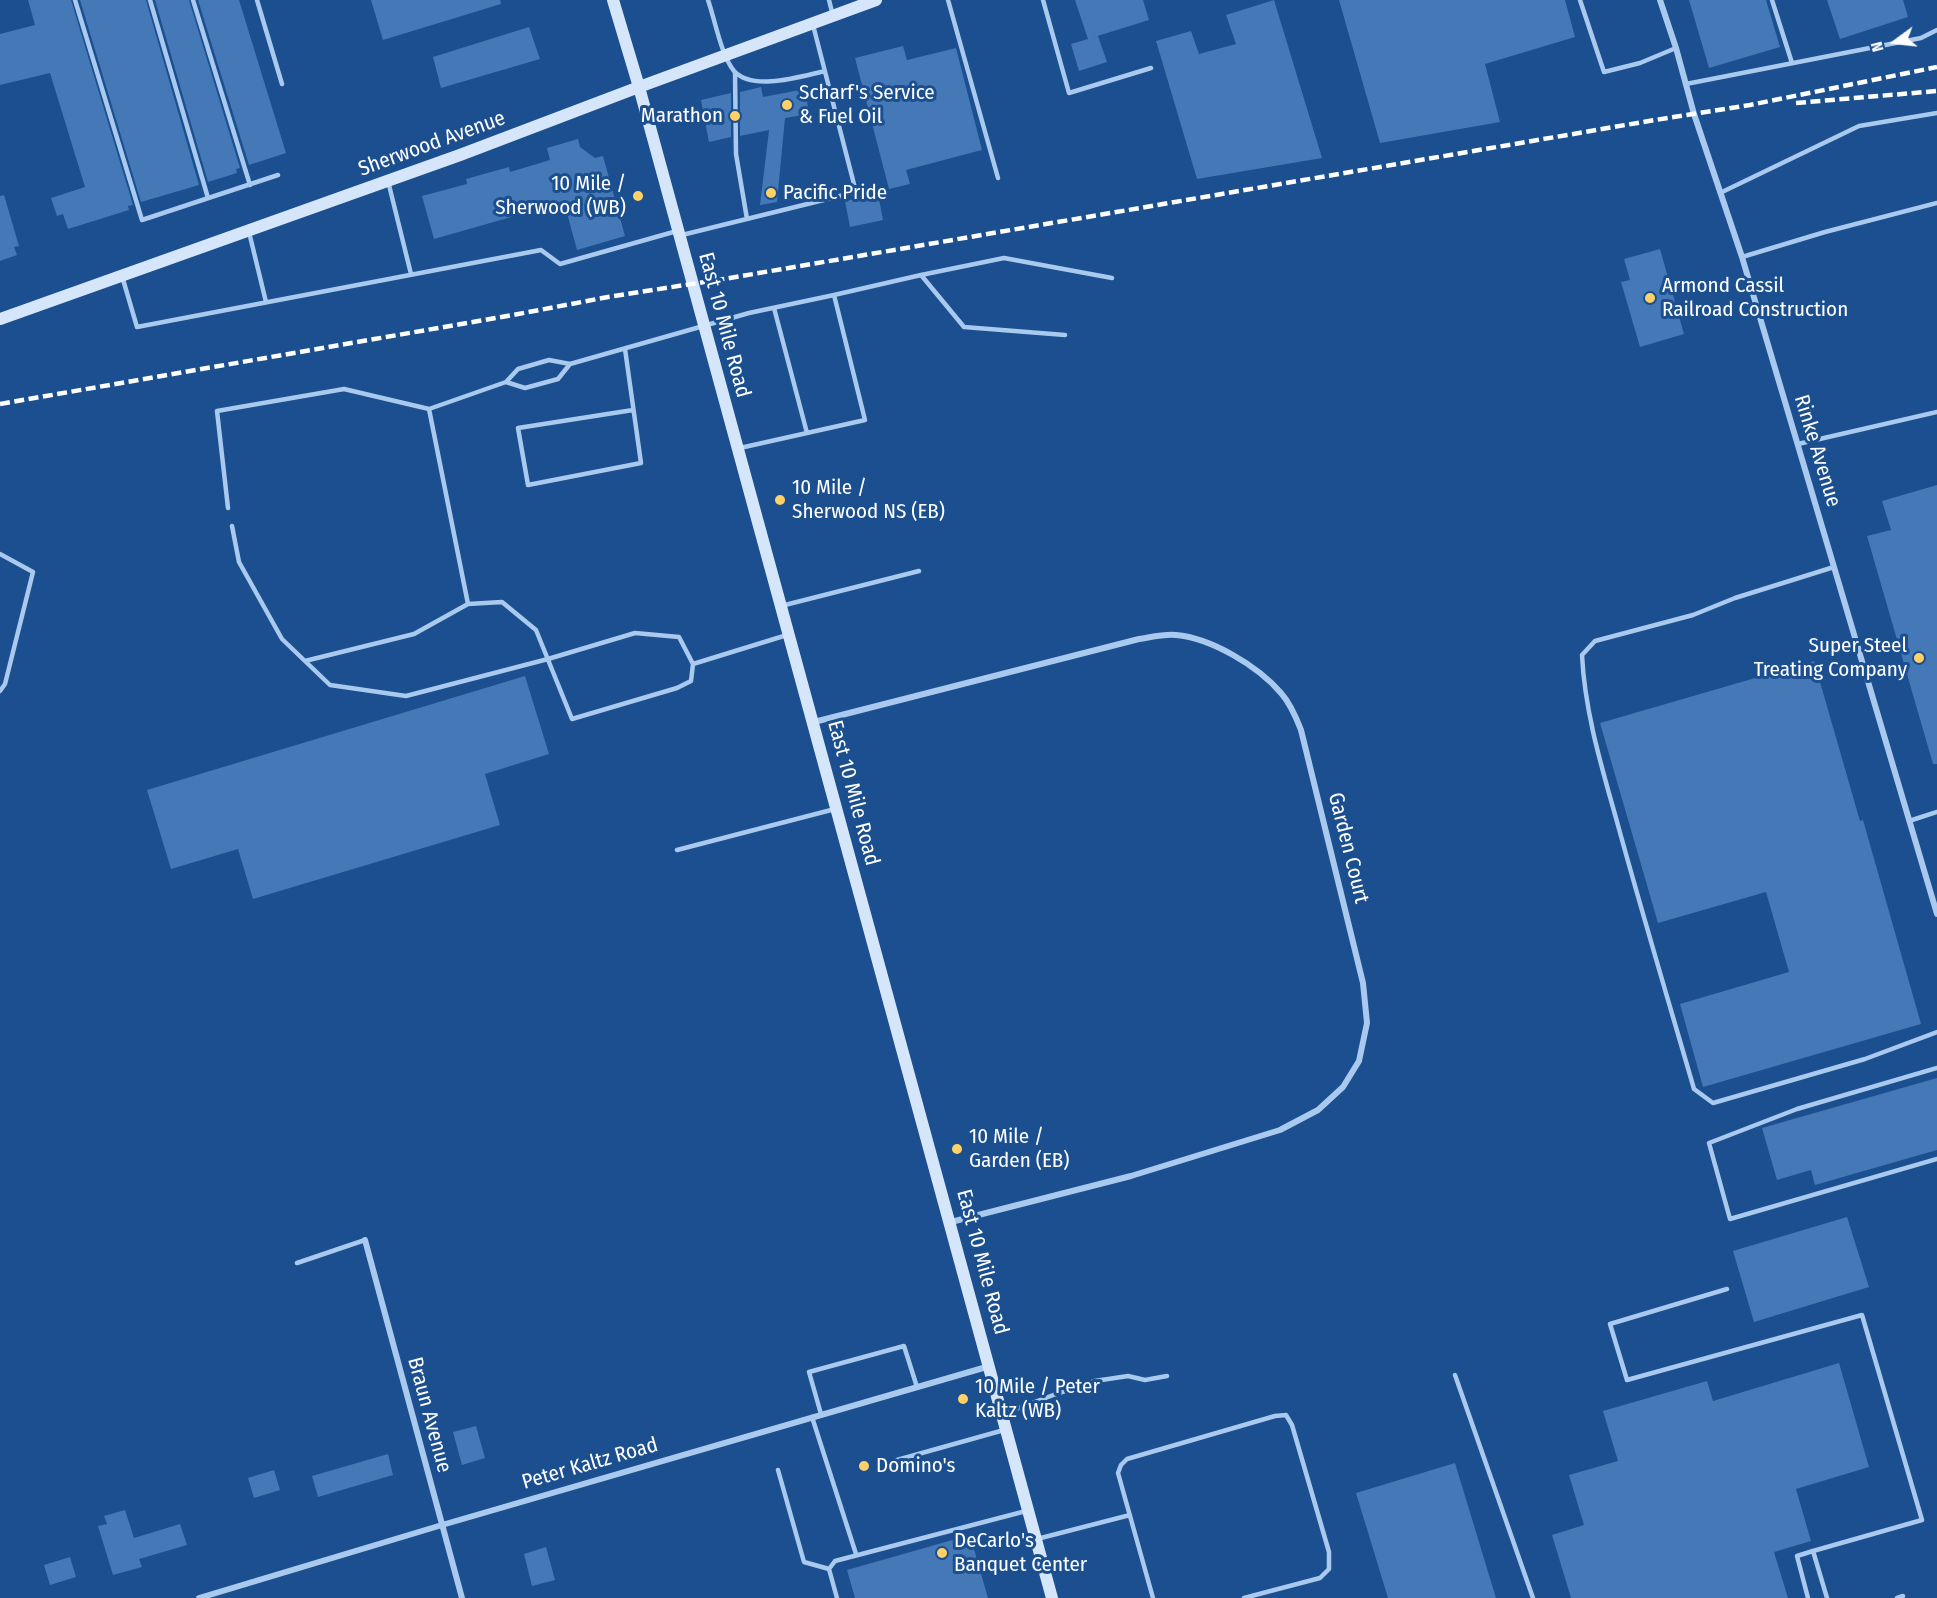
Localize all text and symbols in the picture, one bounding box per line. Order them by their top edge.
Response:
north arrow [1865,12,1925,72]
text: N [1867,40,1888,54]
place label: Scharf's Service & Fuel Oil [799,80,935,130]
marker: Scharf's Service & Fuel Oil [780,98,794,112]
place label: Marathon [641,103,723,129]
street label: Sherwood Avenue [355,106,509,182]
marker: Marathon [728,109,742,123]
place label: 10 Mile / Sherwood (WB) [495,171,626,221]
place label: Pacific Pride [783,180,887,206]
marker: Pacific Pride [764,186,778,200]
marker: 10 Mile / Sherwood (WB) [631,189,645,203]
street label: East 10 Mile Road [693,250,755,400]
place label: Armond Cassil Railroad Construction [1662,273,1848,323]
marker: Armond Cassil Railroad Construction [1643,291,1657,305]
street label: Rinke Avenue [1788,392,1846,510]
place label: 10 Mile / Sherwood NS (EB) [792,475,945,525]
marker: 10 Mile / Sherwood NS (EB) [773,493,787,507]
place label: Super Steel Treating Company [1754,633,1907,683]
marker: Super Steel Treating Company [1912,651,1926,665]
street label: East 10 Mile Road [822,718,884,868]
street label: Garden Court [1322,790,1374,906]
place label: 10 Mile / Garden (EB) [969,1124,1069,1174]
marker: 10 Mile / Garden (EB) [950,1142,964,1156]
street label: East 10 Mile Road [951,1187,1013,1337]
street label: Braun Avenue [401,1354,457,1476]
place label: 10 Mile / Peter Kaltz (WB) [975,1374,1100,1424]
marker: 10 Mile / Peter Kaltz (WB) [956,1392,970,1406]
street label: Peter Kaltz Road [519,1433,661,1495]
place label: Domino's [876,1453,956,1479]
marker: Domino's [857,1459,871,1473]
place label: DeCarlo's Banquet Center [954,1528,1087,1578]
marker: DeCarlo's Banquet Center [935,1546,949,1560]

